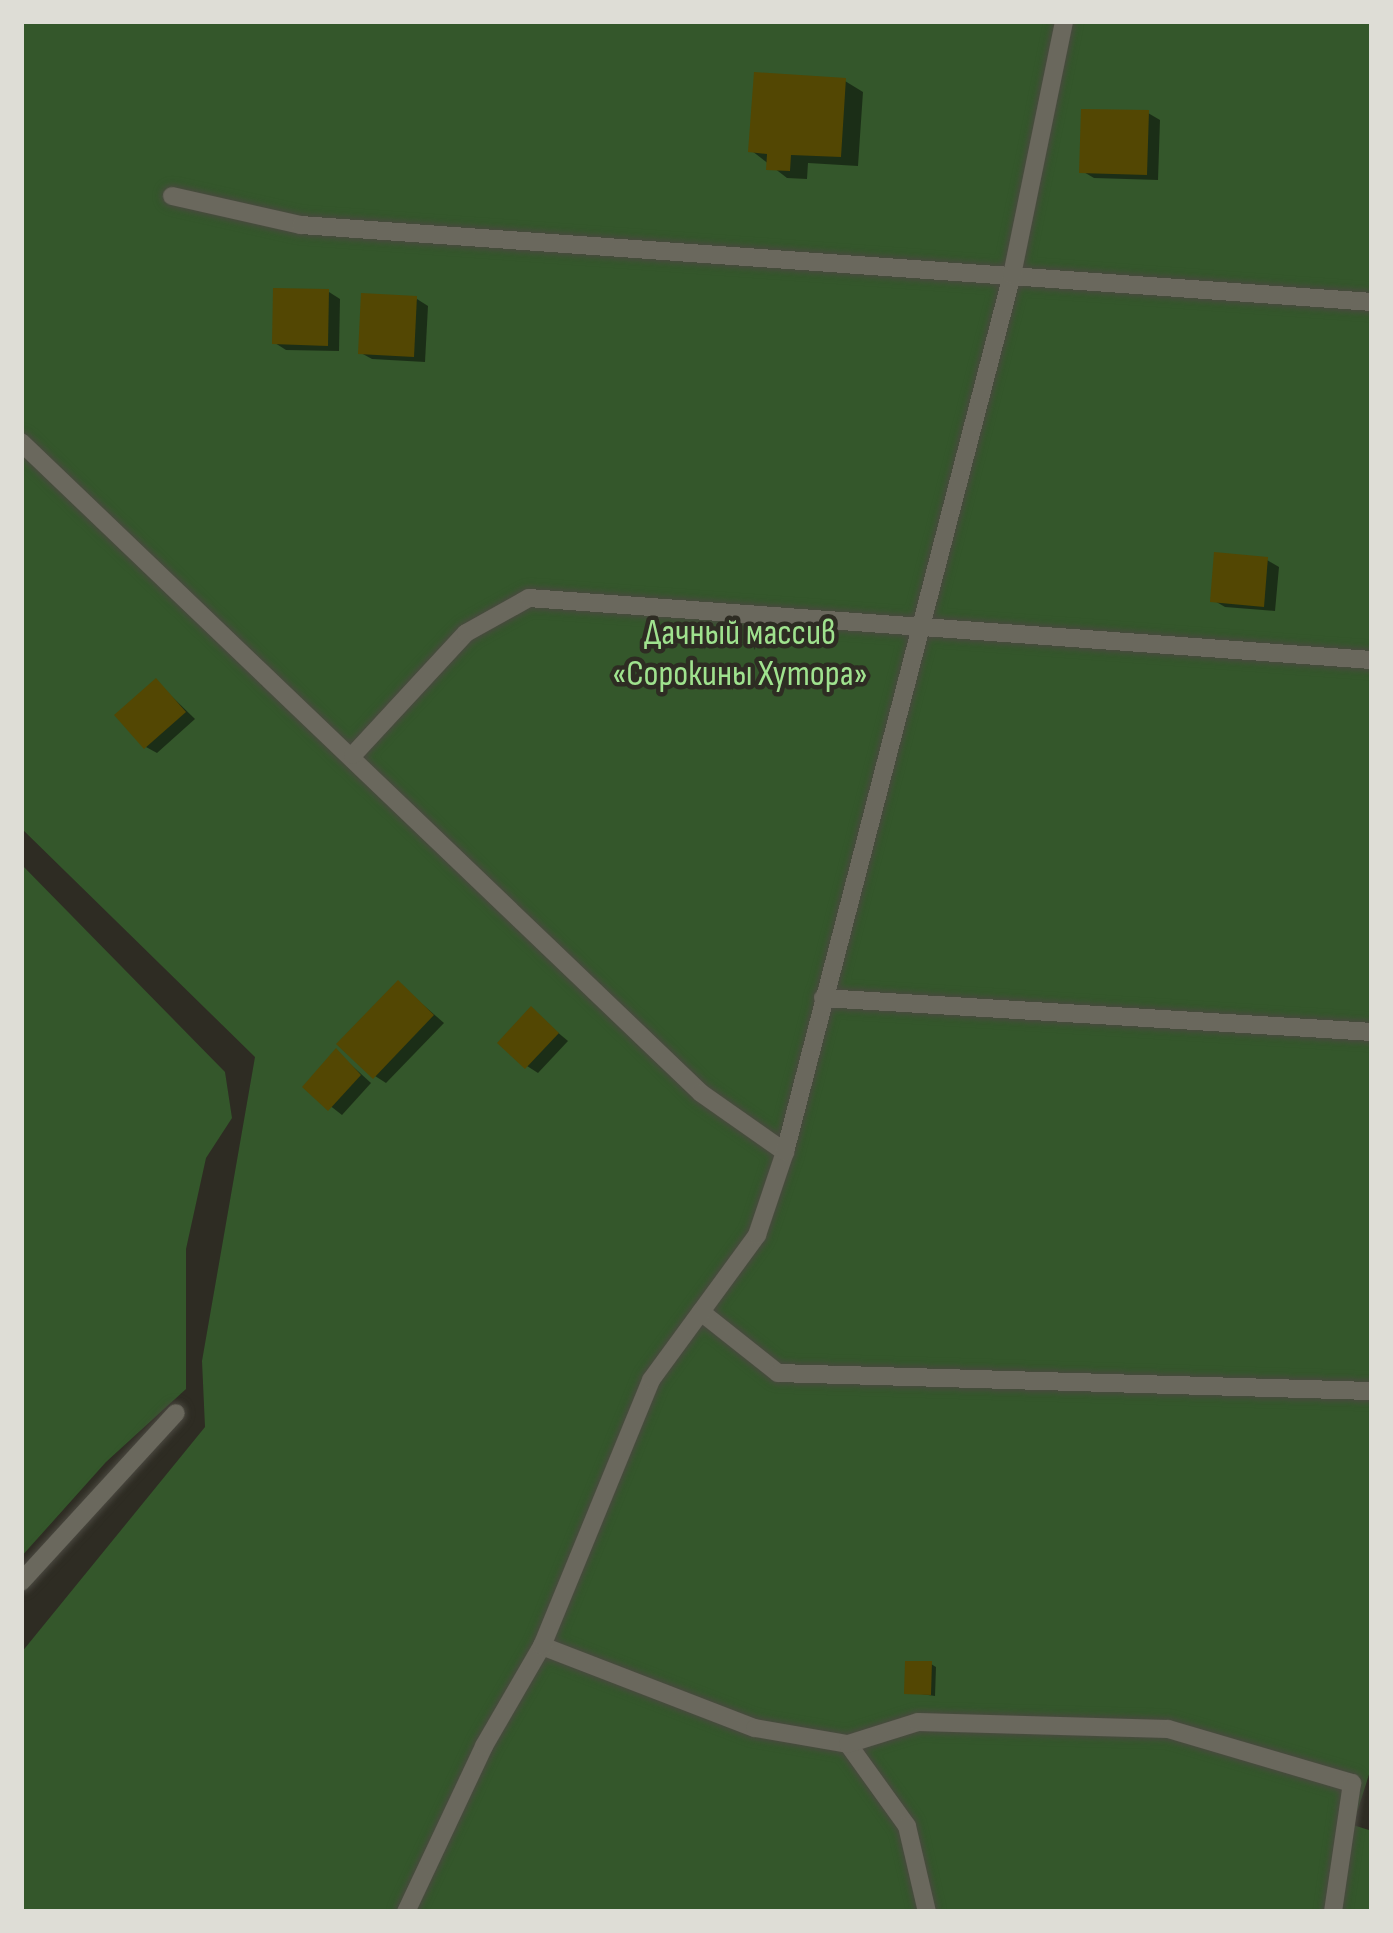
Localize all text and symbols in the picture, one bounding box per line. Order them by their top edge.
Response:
park label: Дачный массив «Сорокины Хутора» [612,611,868,696]

